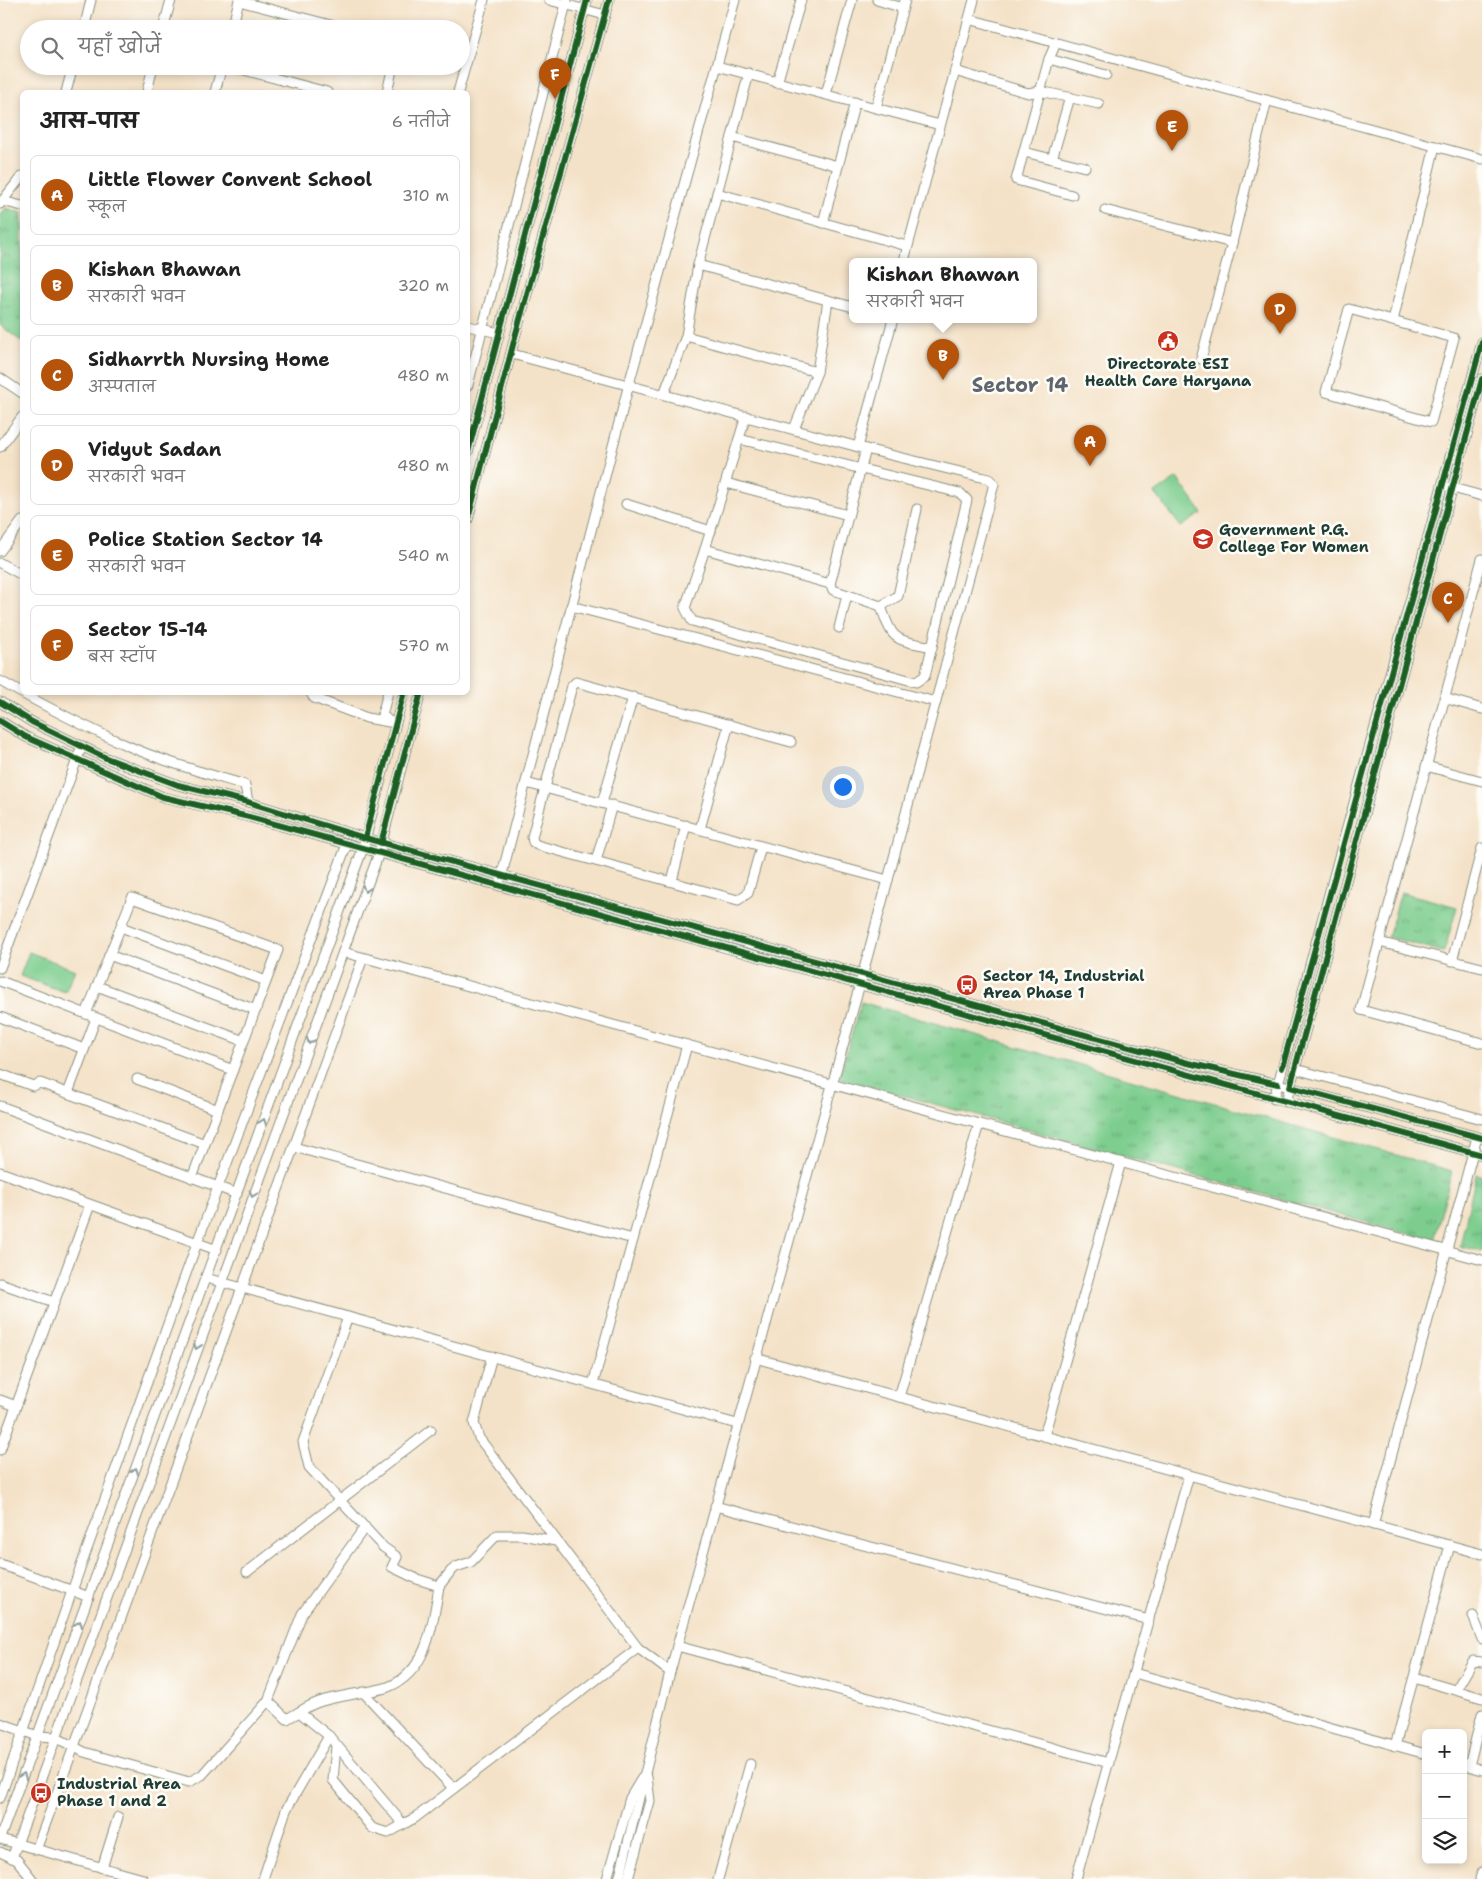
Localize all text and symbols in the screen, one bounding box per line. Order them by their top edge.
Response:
search box [20,20,470,75]
icon: search [38,34,66,62]
text: यहाँ खोजें [78,34,161,59]
pin: F [539,58,571,99]
text: आस-पास [40,107,138,135]
pin: E [1156,110,1188,151]
text: 6 नतीजे [392,111,450,132]
text: Little Flower Convent School [88,167,372,192]
text: A [51,185,63,206]
text: 310 m [402,185,449,206]
text: स्कूल [88,196,126,217]
text: Kishan Bhawan [88,257,241,282]
popup [849,258,1037,323]
text: Kishan Bhawan [867,262,1019,287]
text: B [52,275,62,296]
text: 320 m [398,275,449,296]
text: सरकारी भवन [88,286,185,307]
text: सरकारी भवन [867,291,964,312]
pin: D [1264,293,1296,334]
public building icon: Directorate ESI Health Care Haryana [1156,329,1180,353]
pin: B [927,339,959,380]
text: Sidharrth Nursing Home [88,347,330,372]
place label: Directorate ESI Health Care Haryana [1085,354,1252,391]
text: C [52,365,62,386]
text: 480 m [397,365,449,386]
district label: Sector 14 [972,372,1068,398]
text: अस्पताल [88,376,156,397]
pin: A [1074,425,1106,466]
text: Vidyut Sadan [88,437,221,462]
text: D [51,455,63,476]
text: 480 m [397,455,449,476]
text: सरकारी भवन [88,466,185,487]
place label: Government P.G. College For Women [1219,520,1369,557]
text: Police Station Sector 14 [88,527,323,552]
school or university icon: Government P.G. College For Women [1191,527,1215,551]
text: E [52,545,62,566]
text: 540 m [398,545,449,566]
text: सरकारी भवन [88,556,185,577]
pin: C [1432,582,1464,623]
text: Sector 15-14 [88,617,207,642]
text: F [52,635,62,656]
text: 570 m [399,635,449,656]
text: बस स्टॉप [88,646,156,667]
your location [830,774,856,800]
one-way arrow [362,884,372,892]
place label: Sector 14, Industrial Area Phase 1 [983,966,1144,1003]
bus stop icon: Sector 14, Industrial Area Phase 1 [955,973,979,997]
one-way arrow [306,1036,316,1045]
one-way arrow [257,1118,267,1126]
one-way arrow [249,1189,259,1197]
one-way arrow [193,1341,203,1350]
one-way arrow [129,1468,139,1476]
one-way arrow [73,1620,83,1629]
map controls [1422,1729,1467,1864]
button: + [1422,1729,1467,1774]
one-way arrow [17,1772,27,1781]
place label: Industrial Area Phase 1 and 2 [57,1774,181,1811]
button: − [1422,1774,1467,1819]
bus stop icon: Industrial Area Phase 1 and 2 [29,1781,53,1805]
button: layers [1422,1819,1467,1864]

